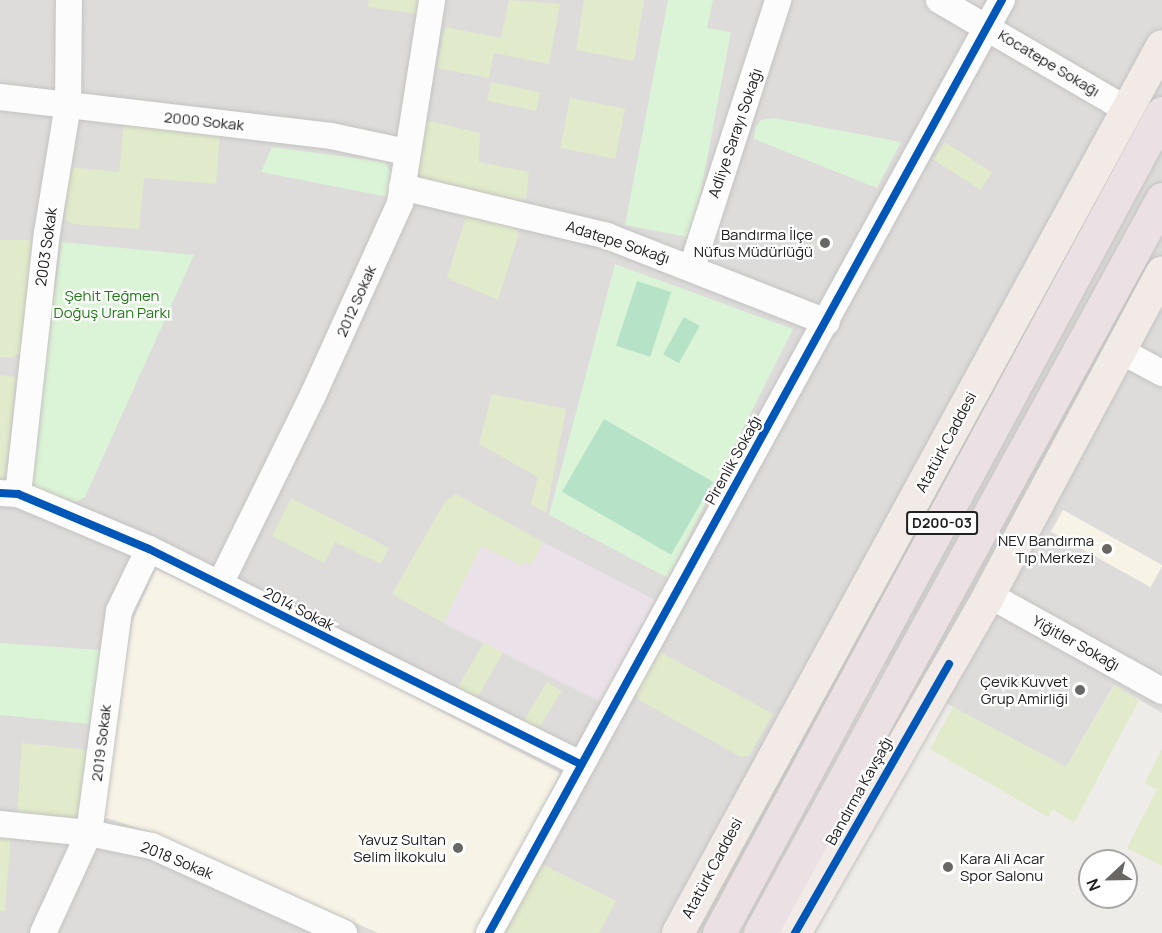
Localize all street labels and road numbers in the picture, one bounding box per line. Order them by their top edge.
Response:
street label: Kocatepe Sokağı [995,26,1103,100]
street label: Adliye Sarayı Sokağı [704,66,766,200]
street label: 2000 Sokak [163,108,245,134]
street label: 2003 Sokak [32,206,60,288]
street label: Adatepe Sokağı [564,217,672,267]
street label: 2012 Sokak [332,262,380,340]
street label: Atatürk Caddesi [912,389,980,495]
street label: Pirenlik Sokağı [701,412,765,508]
road number: D200-03 [906,512,978,534]
street label: 2014 Sokak [261,584,337,634]
street label: Yiğitler Sokağı [1029,612,1123,674]
street label: 2019 Sokak [87,704,115,782]
street label: Bandırma Kavşağı [822,734,896,848]
street label: Atatürk Caddesi [678,815,746,921]
street label: 2018 Sokak [138,837,216,883]

